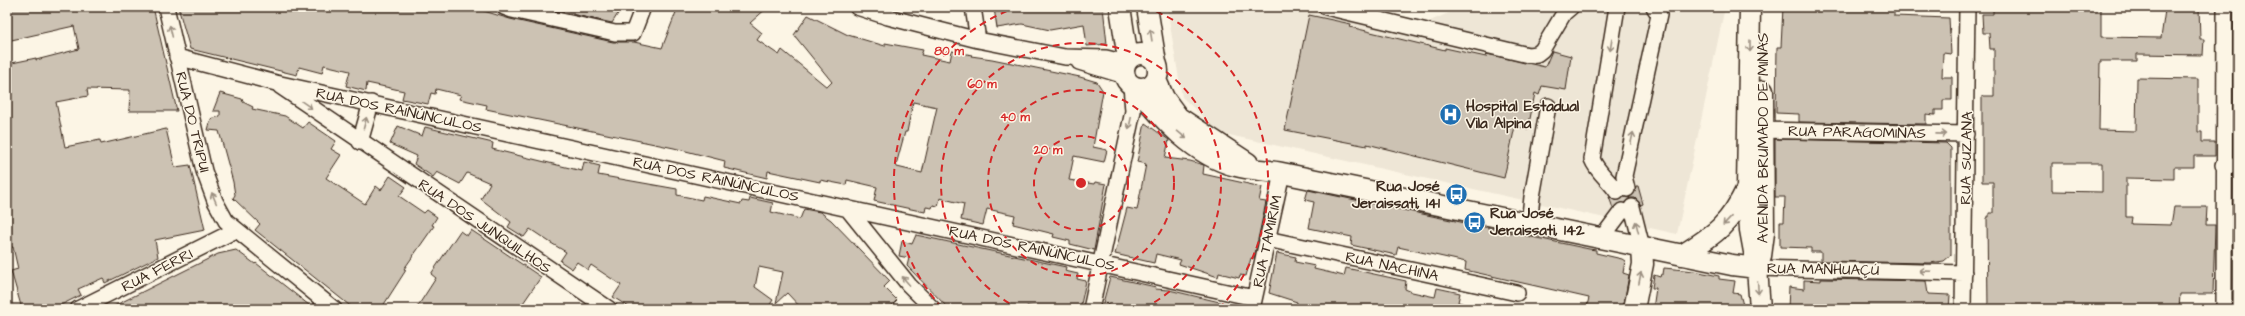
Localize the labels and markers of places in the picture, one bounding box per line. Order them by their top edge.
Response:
place label: Hospital Estadual Vila Alpina [1465,96,1580,134]
hospital icon: Hospital Estadual Vila Alpina [1438,102,1464,128]
centre of rings [1074,176,1088,190]
place label: Rua José Jeraissati, 141 [1351,176,1440,214]
bus stop icon: Rua José Jeraissati, 141 [1443,182,1469,208]
place label: Rua José Jeraissati, 142 [1489,203,1585,241]
bus stop icon: Rua José Jeraissati, 142 [1462,209,1488,235]

